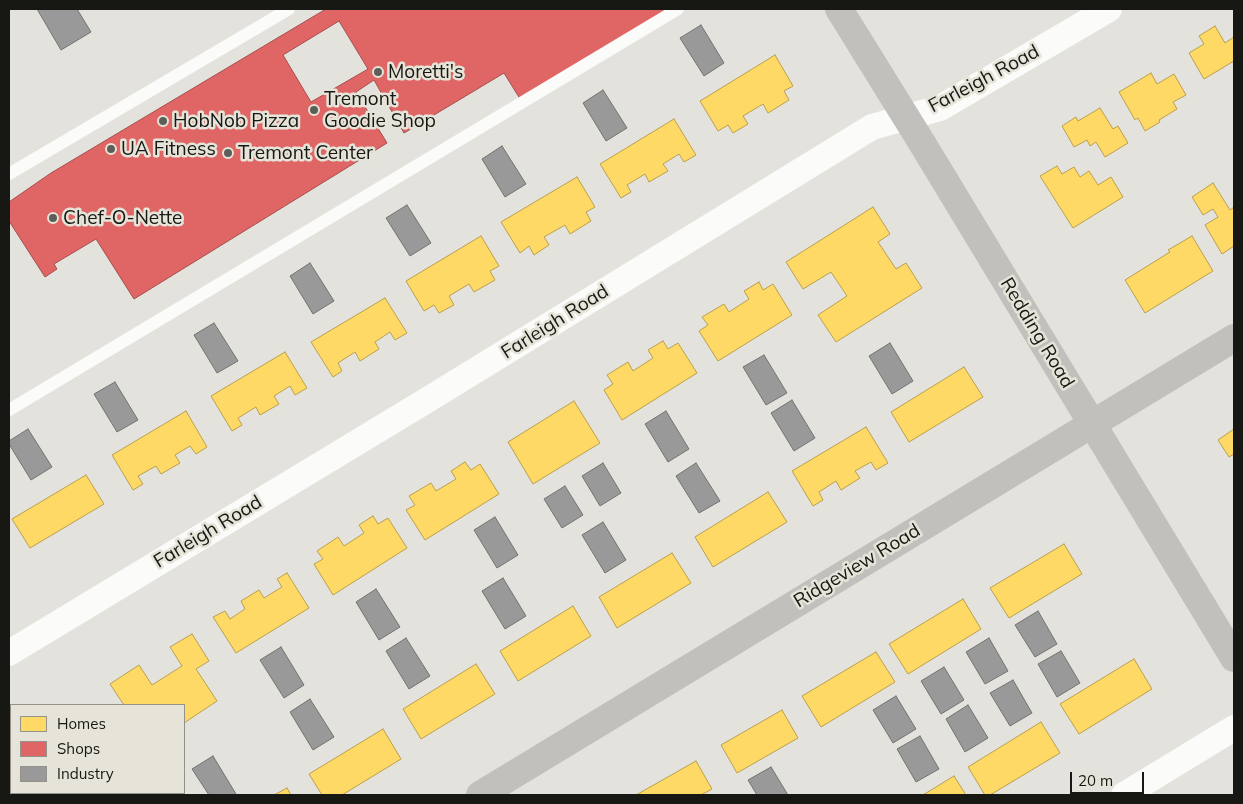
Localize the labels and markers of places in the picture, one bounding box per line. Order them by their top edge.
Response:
place label: Moretti's [388,61,463,83]
marker: Moretti's [372,66,384,78]
place label: Tremont Goodie Shop [324,88,436,132]
marker: Tremont Goodie Shop [308,104,320,116]
place label: HobNob Pizza [173,110,299,132]
marker: HobNob Pizza [157,115,169,127]
place label: UA Fitness [121,138,216,160]
place label: Tremont Center [238,142,373,164]
marker: UA Fitness [105,143,117,155]
marker: Tremont Center [222,147,234,159]
place label: Chef-O-Nette [63,207,182,229]
marker: Chef-O-Nette [47,212,59,224]

